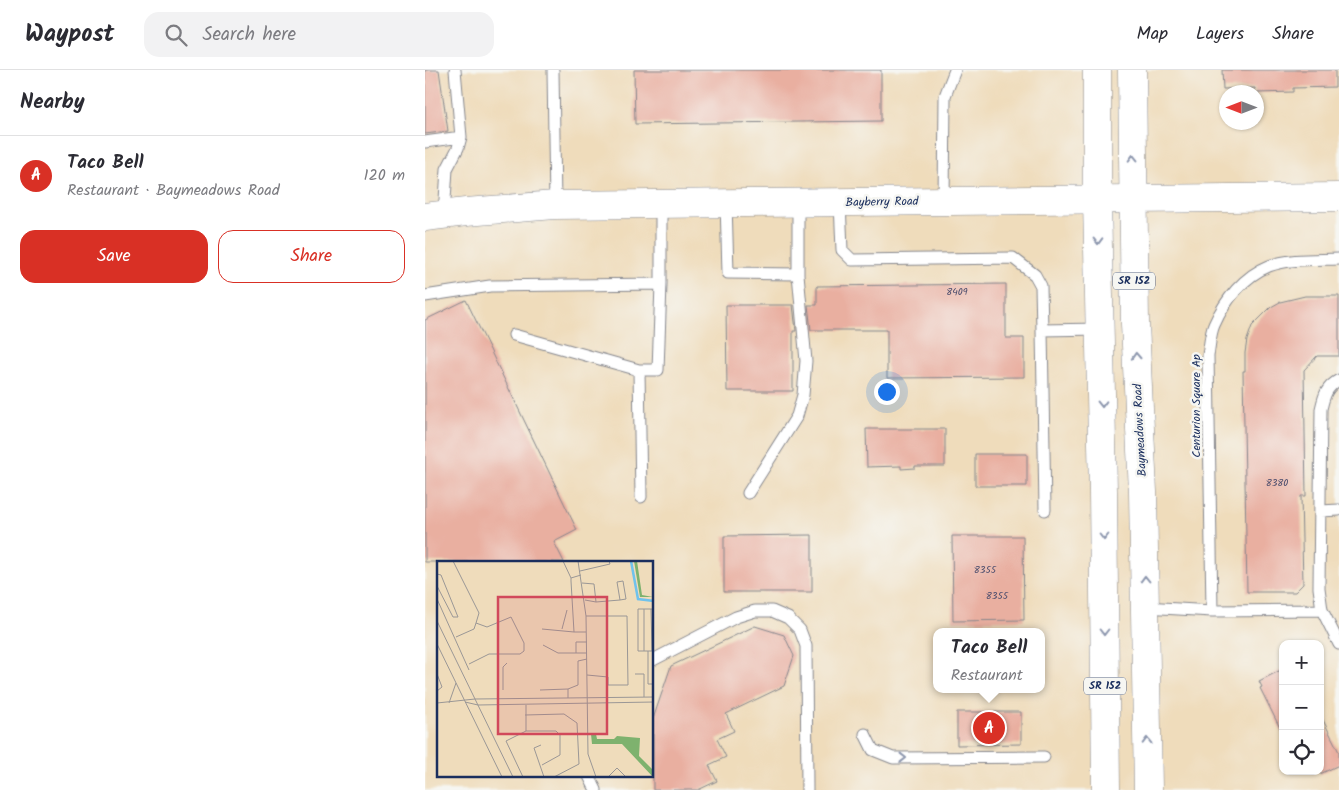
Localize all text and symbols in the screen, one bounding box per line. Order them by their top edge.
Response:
search box [144,12,494,57]
text: Waypost [25,15,114,54]
text: Search here [202,20,296,50]
text: Map [1137,20,1168,49]
text: Layers [1196,20,1244,49]
text: Share [1272,20,1314,49]
icon: search [162,21,190,49]
north arrow [1219,85,1264,130]
text: Nearby [20,86,85,119]
text: Taco Bell [67,148,144,178]
one-way arrow [1128,154,1138,162]
text: A [31,163,41,188]
text: 120 m [364,163,405,188]
text: Restaurant · Baymeadows Road [67,178,280,203]
street label: Bayberry Road [845,192,920,212]
button: Save [20,230,208,283]
button: Share [218,230,405,283]
one-way arrow [1093,237,1104,245]
road number: SR 152 [1113,272,1155,290]
house number: 8409 [946,284,968,300]
one-way arrow [1131,352,1142,360]
street label: Centurion Square Ap [1187,354,1206,458]
your location [874,379,900,405]
street label: Baymeadows Road [1128,382,1152,477]
one-way arrow [1097,400,1107,408]
house number: 8380 [1266,475,1288,491]
one-way arrow [1099,534,1109,541]
inset map [437,561,654,778]
house number: 8355 [974,562,997,578]
one-way arrow [1139,575,1150,583]
house number: 8355 [986,588,1009,604]
popup [933,628,1045,693]
one-way arrow [1099,628,1110,636]
text: Taco Bell [951,633,1027,663]
map controls [1279,640,1324,775]
button: + [1279,640,1324,685]
text: Restaurant [951,663,1023,688]
road number: SR 152 [1084,678,1126,694]
button: − [1279,685,1324,730]
pin: A [973,709,1005,747]
button: locate [1279,730,1324,775]
one-way arrow [1142,737,1152,745]
one-way arrow [899,753,907,763]

